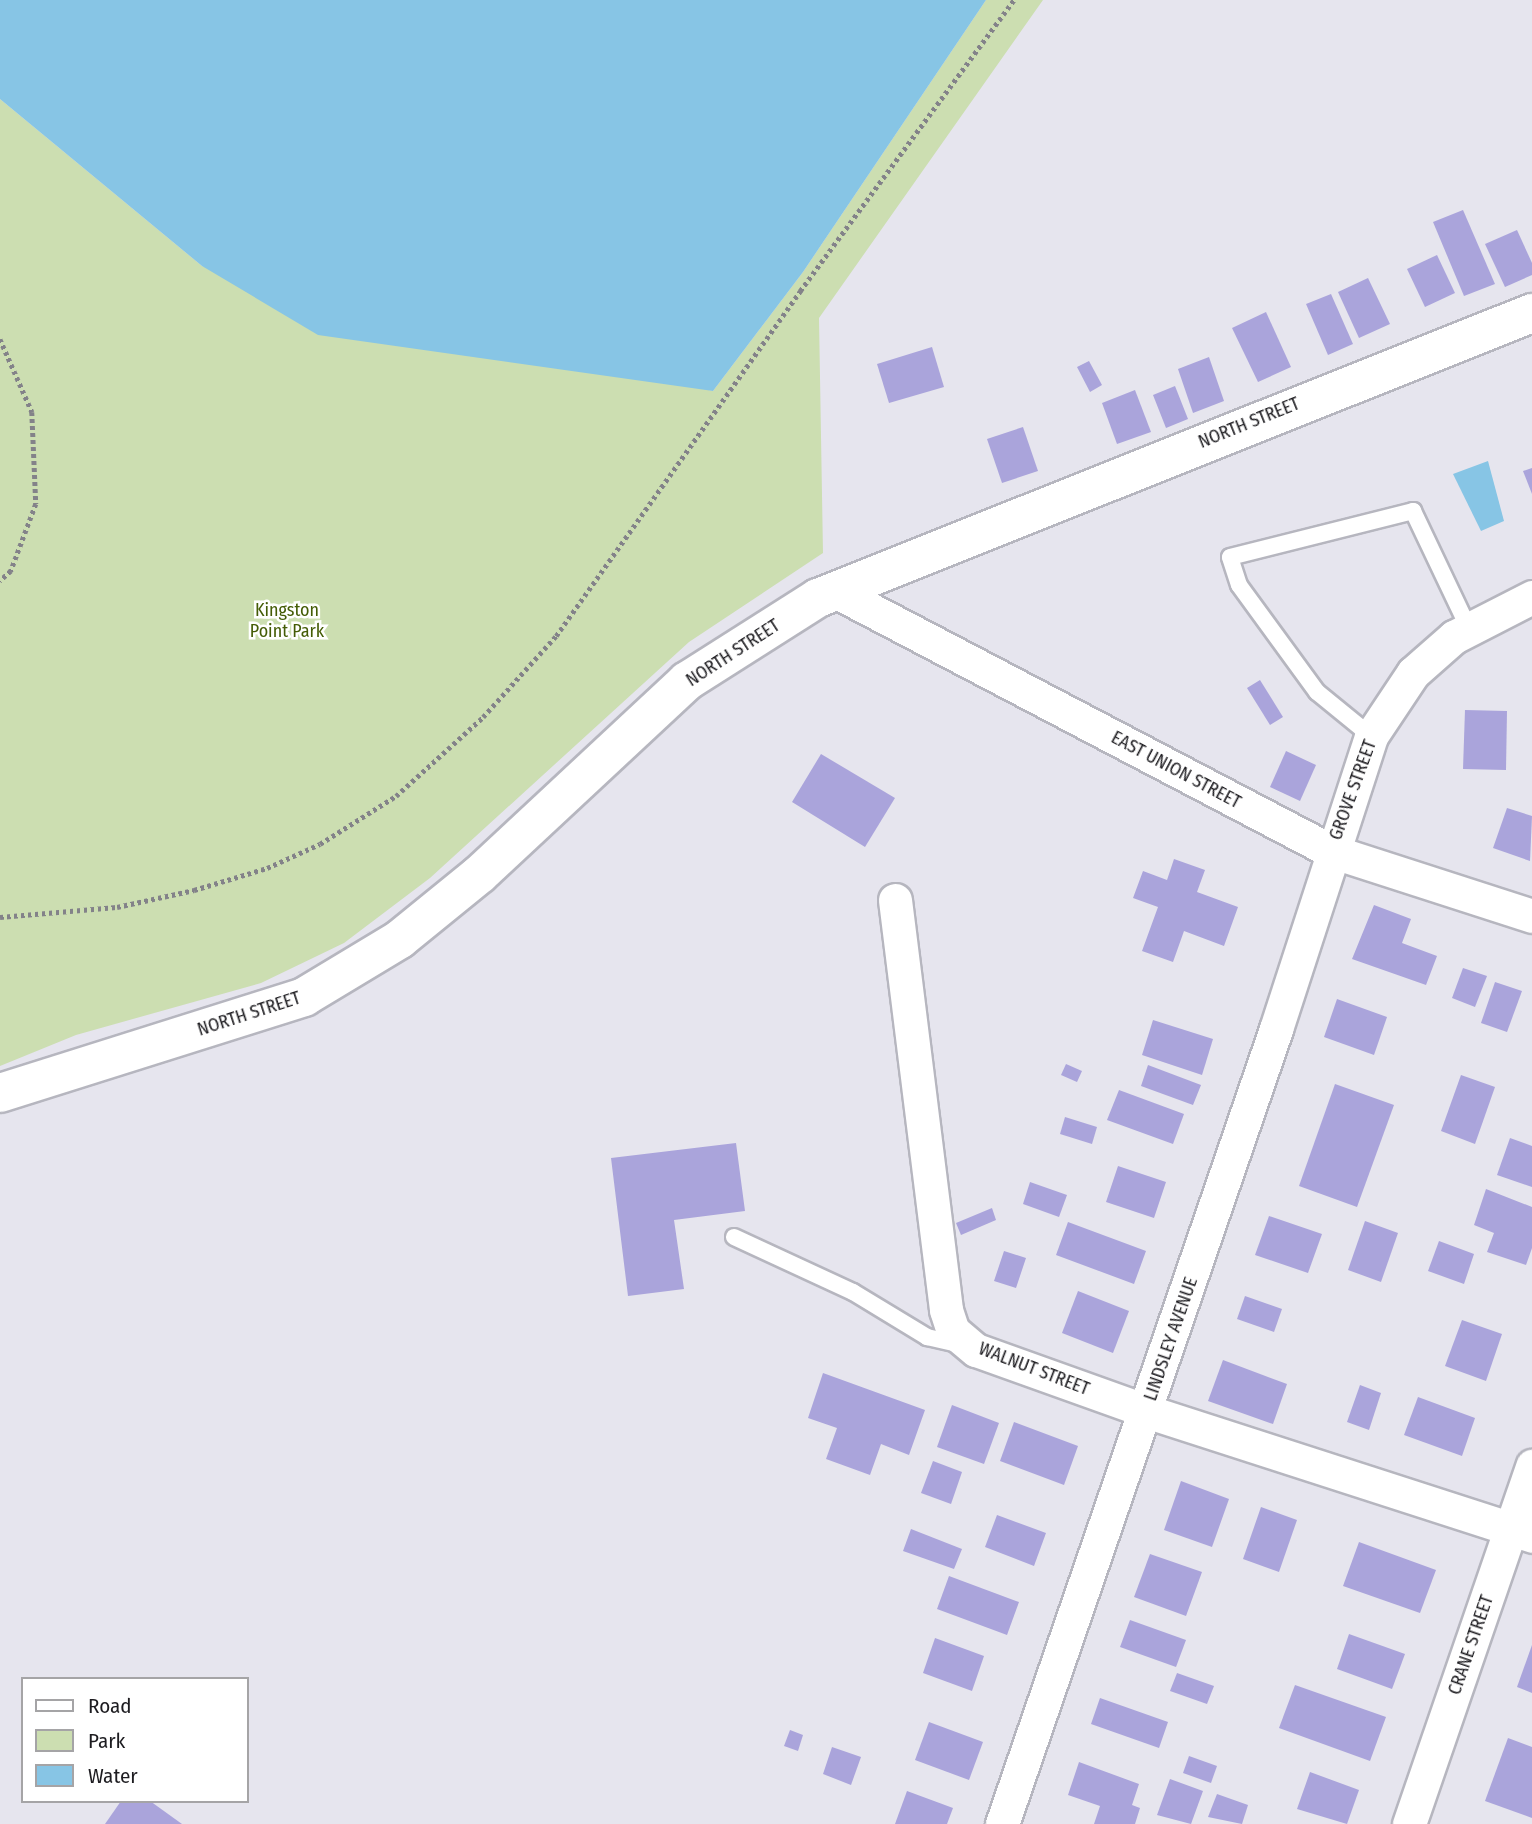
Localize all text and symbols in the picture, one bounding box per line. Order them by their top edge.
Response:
street label: NORTH STREET [1195,393,1303,453]
park label: Kingston Point Park [250,600,324,642]
street label: NORTH STREET [682,615,784,691]
street label: EAST UNION STREET [1108,727,1244,813]
street label: GROVE STREET [1325,737,1381,843]
street label: NORTH STREET [195,987,303,1041]
street label: LINDSLEY AVENUE [1140,1274,1202,1404]
street label: WALNUT STREET [976,1338,1092,1400]
street label: CRANE STREET [1444,1592,1498,1698]
legend [21,1677,248,1803]
text: Road [88,1693,132,1719]
text: Park [88,1728,125,1754]
text: Water [88,1763,138,1789]

